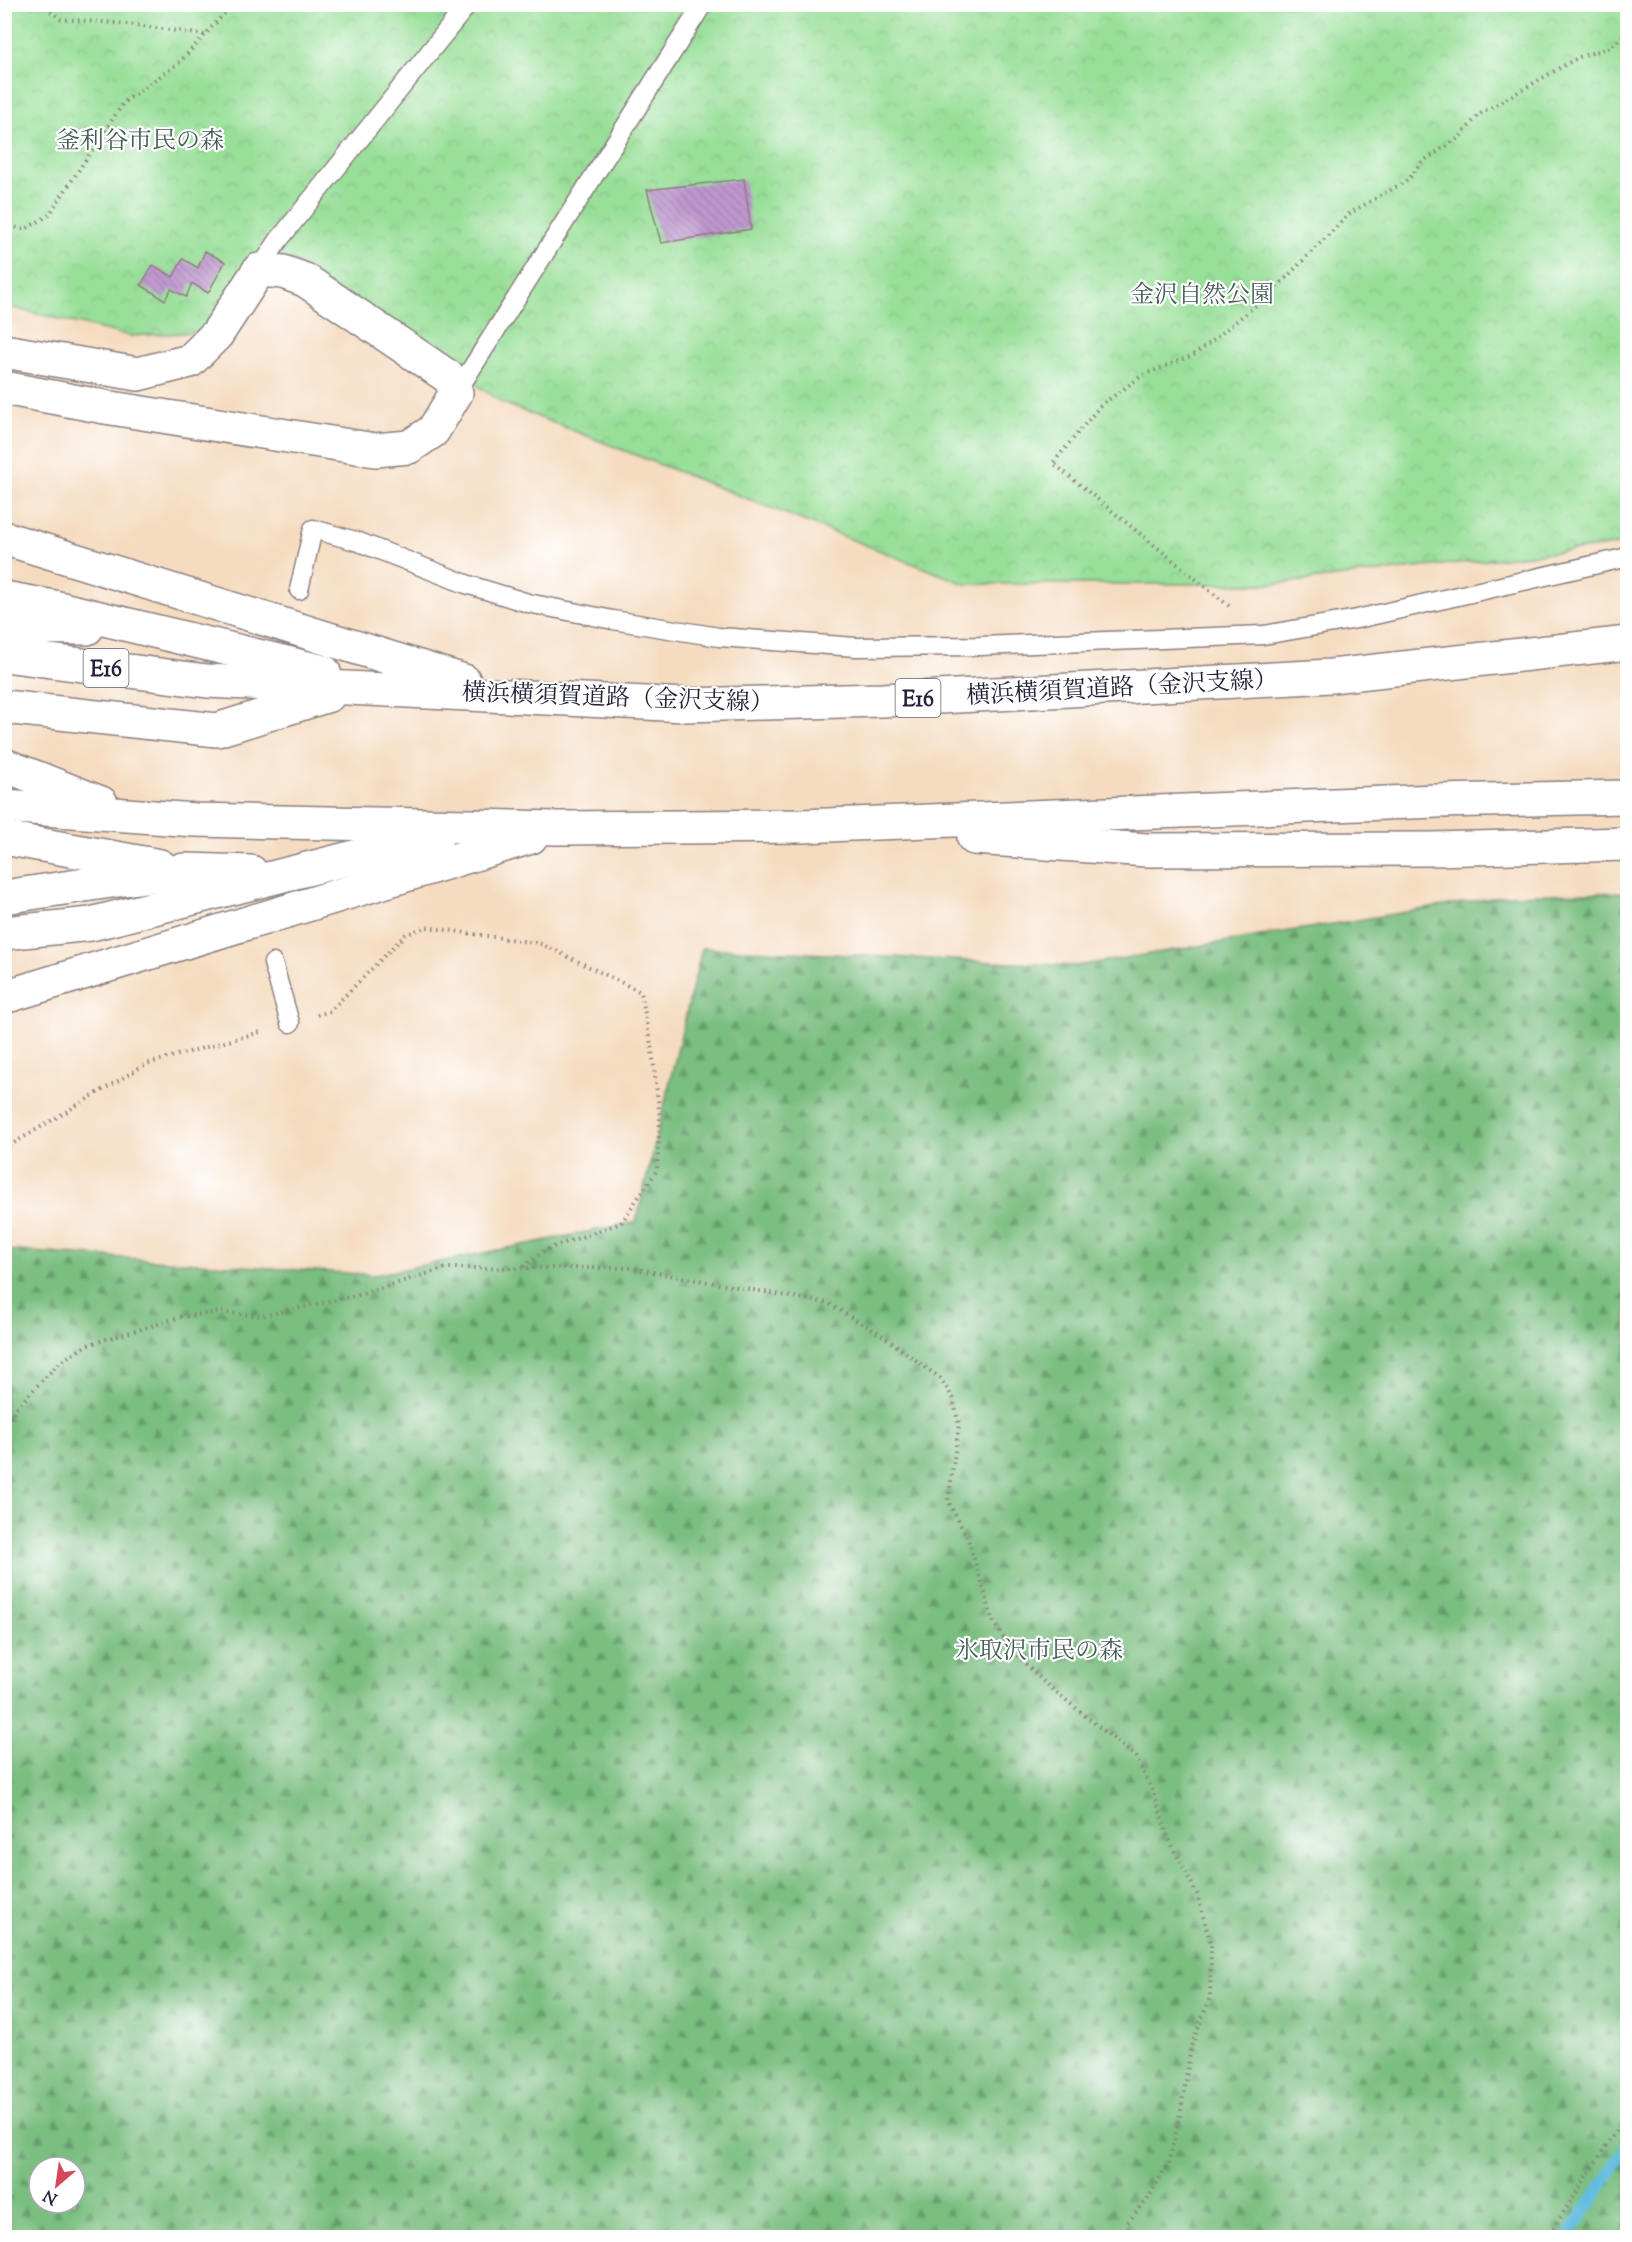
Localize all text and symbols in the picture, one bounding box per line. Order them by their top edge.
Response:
park label: 釜利谷市民の森 [56,125,224,159]
park label: 金沢自然公園 [1130,279,1274,313]
road number: E16 [84,649,128,687]
street label: 横浜横須賀道路（金沢支線） [965,664,1279,714]
street label: 横浜横須賀道路（金沢支線） [461,677,774,721]
road number: E16 [896,679,940,717]
park label: 氷取沢市民の森 [955,1635,1123,1669]
north arrow [27,2155,87,2215]
text: N [40,2183,62,2209]

